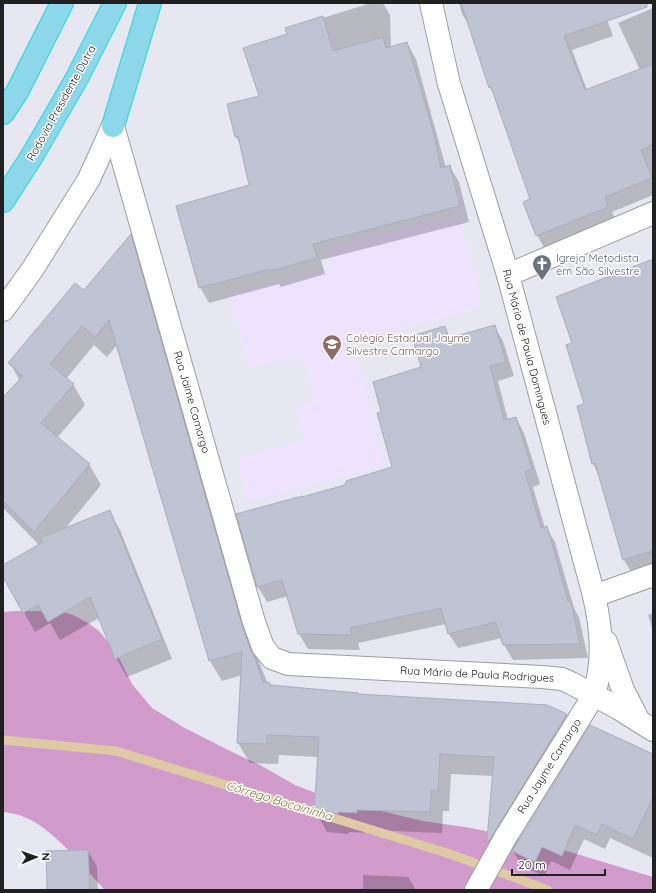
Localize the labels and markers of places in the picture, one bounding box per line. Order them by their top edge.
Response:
place label: Igreja Metodista em São Silvestre [556,251,640,278]
church icon: Igreja Metodista em São Silvestre [531,253,553,281]
place label: Colégio Estadual Jayme Silvestre Camargo [346,331,470,358]
school or university icon: Colégio Estadual Jayme Silvestre Camargo [321,333,343,361]

